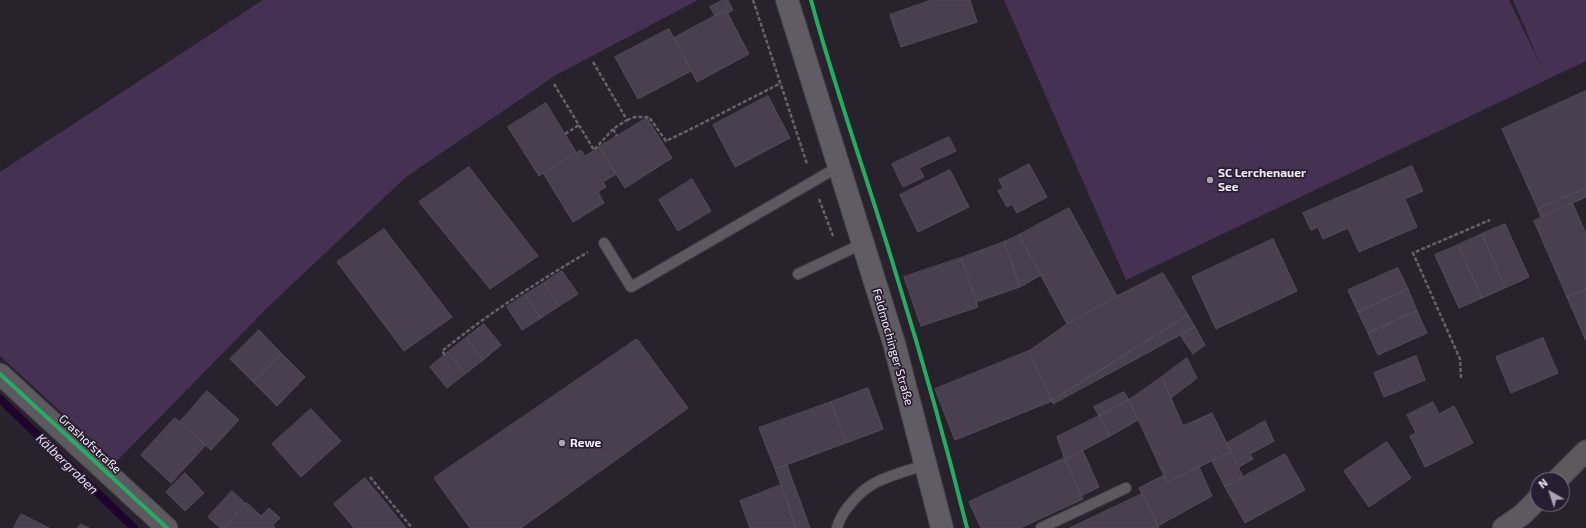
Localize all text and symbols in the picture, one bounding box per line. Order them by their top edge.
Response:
place label: SC Lerchenauer See [1218,166,1306,194]
marker: SC Lerchenauer See [1205,175,1215,185]
street label: Feldmochinger Straße [869,287,917,407]
street label: Grashofstraße [56,411,124,477]
water label: Kälbergraben [33,431,101,497]
place label: Rewe [570,436,601,450]
marker: Rewe [557,438,567,448]
north arrow [1530,472,1570,512]
text: N [1536,476,1550,491]

